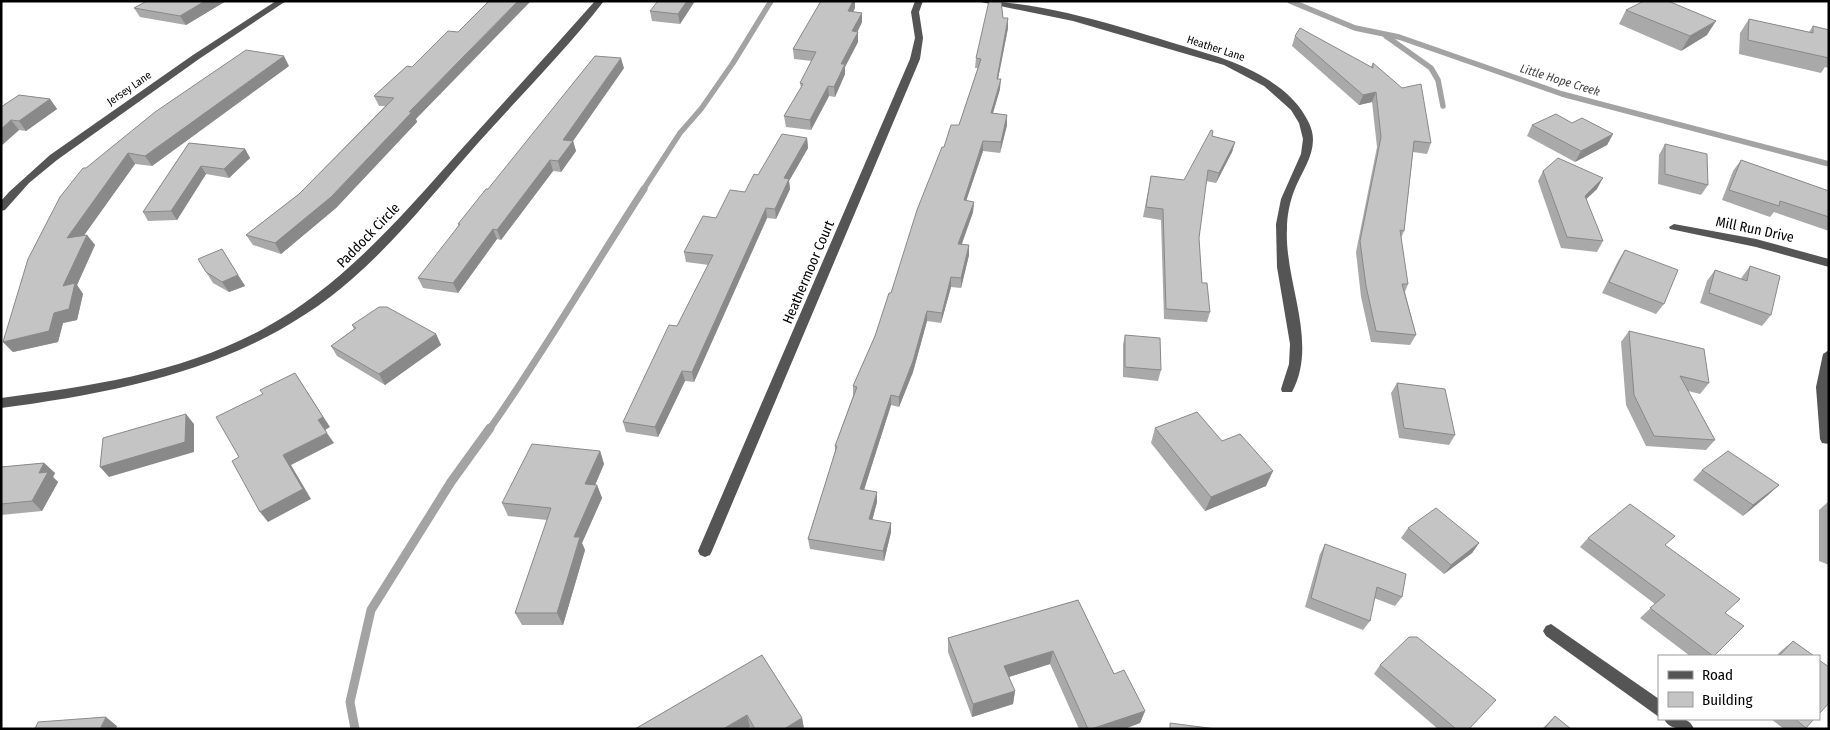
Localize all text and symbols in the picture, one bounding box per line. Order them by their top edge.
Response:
street label: Heather Lane [1185,33,1246,64]
water label: Little Hope Creek [1518,61,1602,99]
street label: Jersey Lane [105,68,154,108]
street label: Paddock Circle [333,199,403,271]
street label: Mill Run Drive [1714,213,1796,246]
street label: Heathermoor Court [779,218,838,326]
legend [1658,655,1820,720]
text: Road [1702,666,1733,684]
text: Building [1702,691,1753,709]

